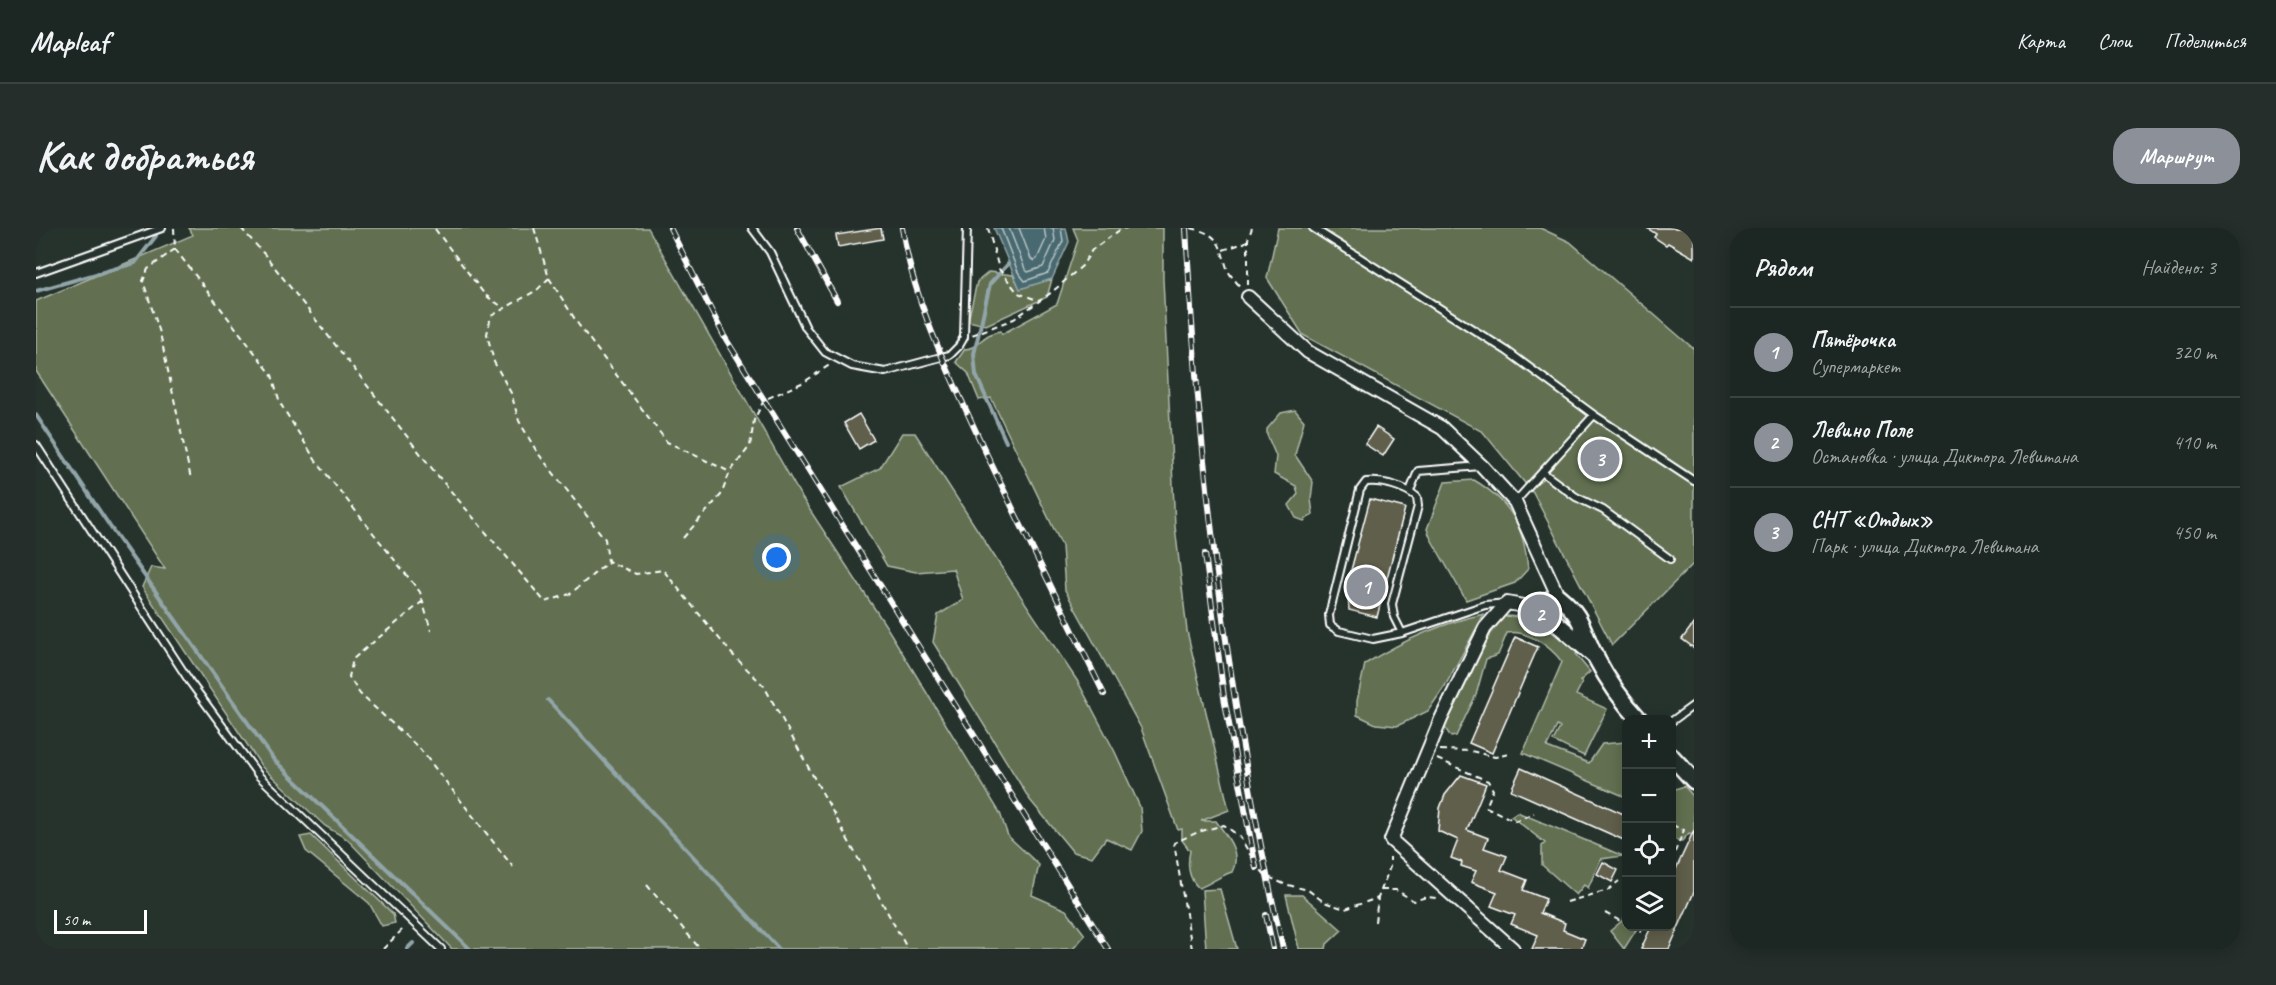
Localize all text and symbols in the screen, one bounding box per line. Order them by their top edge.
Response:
text: Mapleaf [30,24,108,59]
text: Карта [2017,28,2065,54]
text: Слои [2098,28,2132,54]
text: Поделиться [2165,28,2246,54]
button: Маршрут [2113,128,2240,184]
text: Как добраться [36,130,253,183]
text: Рядом [1754,251,1812,284]
text: Найдено: 3 [2141,255,2216,280]
text: Пятёрочка [1811,326,1895,354]
text: 1 [1769,340,1778,365]
text: 320 m [2173,340,2216,365]
text: Супермаркет [1811,354,1900,379]
text: Левино Поле [1811,416,1912,444]
text: 2 [1769,430,1778,455]
text: 410 m [2173,430,2216,455]
pin: 3 [1580,436,1620,482]
text: Остановка · улица Диктора Левитана [1811,444,2077,469]
text: СНТ «Отдых» [1811,506,1933,534]
text: 3 [1769,520,1778,545]
text: 450 m [2173,520,2216,545]
text: Парк · улица Диктора Левитана [1811,534,2038,559]
your location [762,543,791,572]
pin: 1 [1346,564,1386,610]
pin: 2 [1520,592,1560,636]
map controls [1622,715,1676,931]
button: + [1622,715,1676,769]
button: − [1622,769,1676,823]
button: locate [1622,823,1676,877]
button: layers [1622,877,1676,931]
scale bar [54,907,147,934]
text: 50 m [63,910,90,930]

